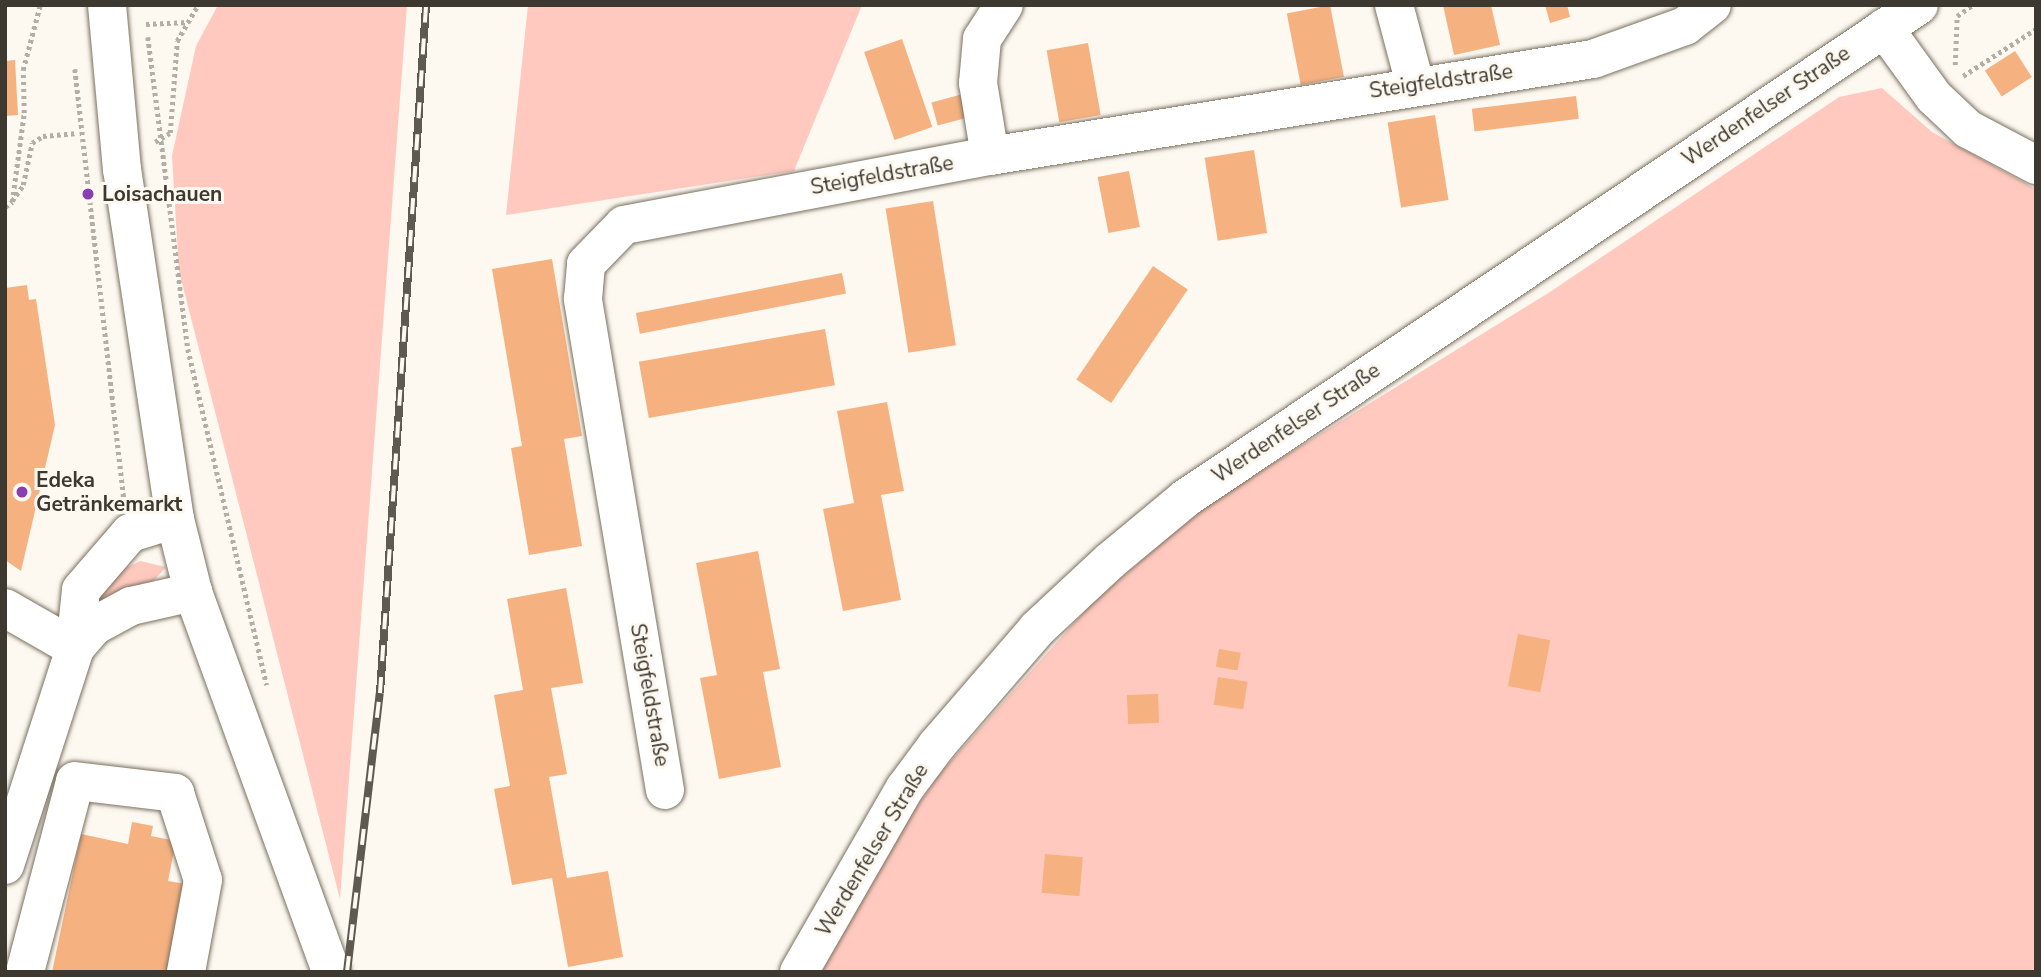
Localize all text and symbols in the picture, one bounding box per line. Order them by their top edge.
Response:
street label: Werdenfelser Straße [1677,41,1855,171]
street label: Steigfeldstraße [1368,58,1514,104]
street label: Steigfeldstraße [809,150,955,200]
place label: Loisachauen [102,181,222,207]
marker: Loisachauen [80,186,96,202]
street label: Werdenfelser Straße [1207,358,1385,488]
place label: Edeka Getränkemarkt [36,467,182,517]
marker: Edeka Getränkemarkt [14,484,30,500]
street label: Steigfeldstraße [625,622,675,768]
street label: Werdenfelser Straße [811,759,933,941]

